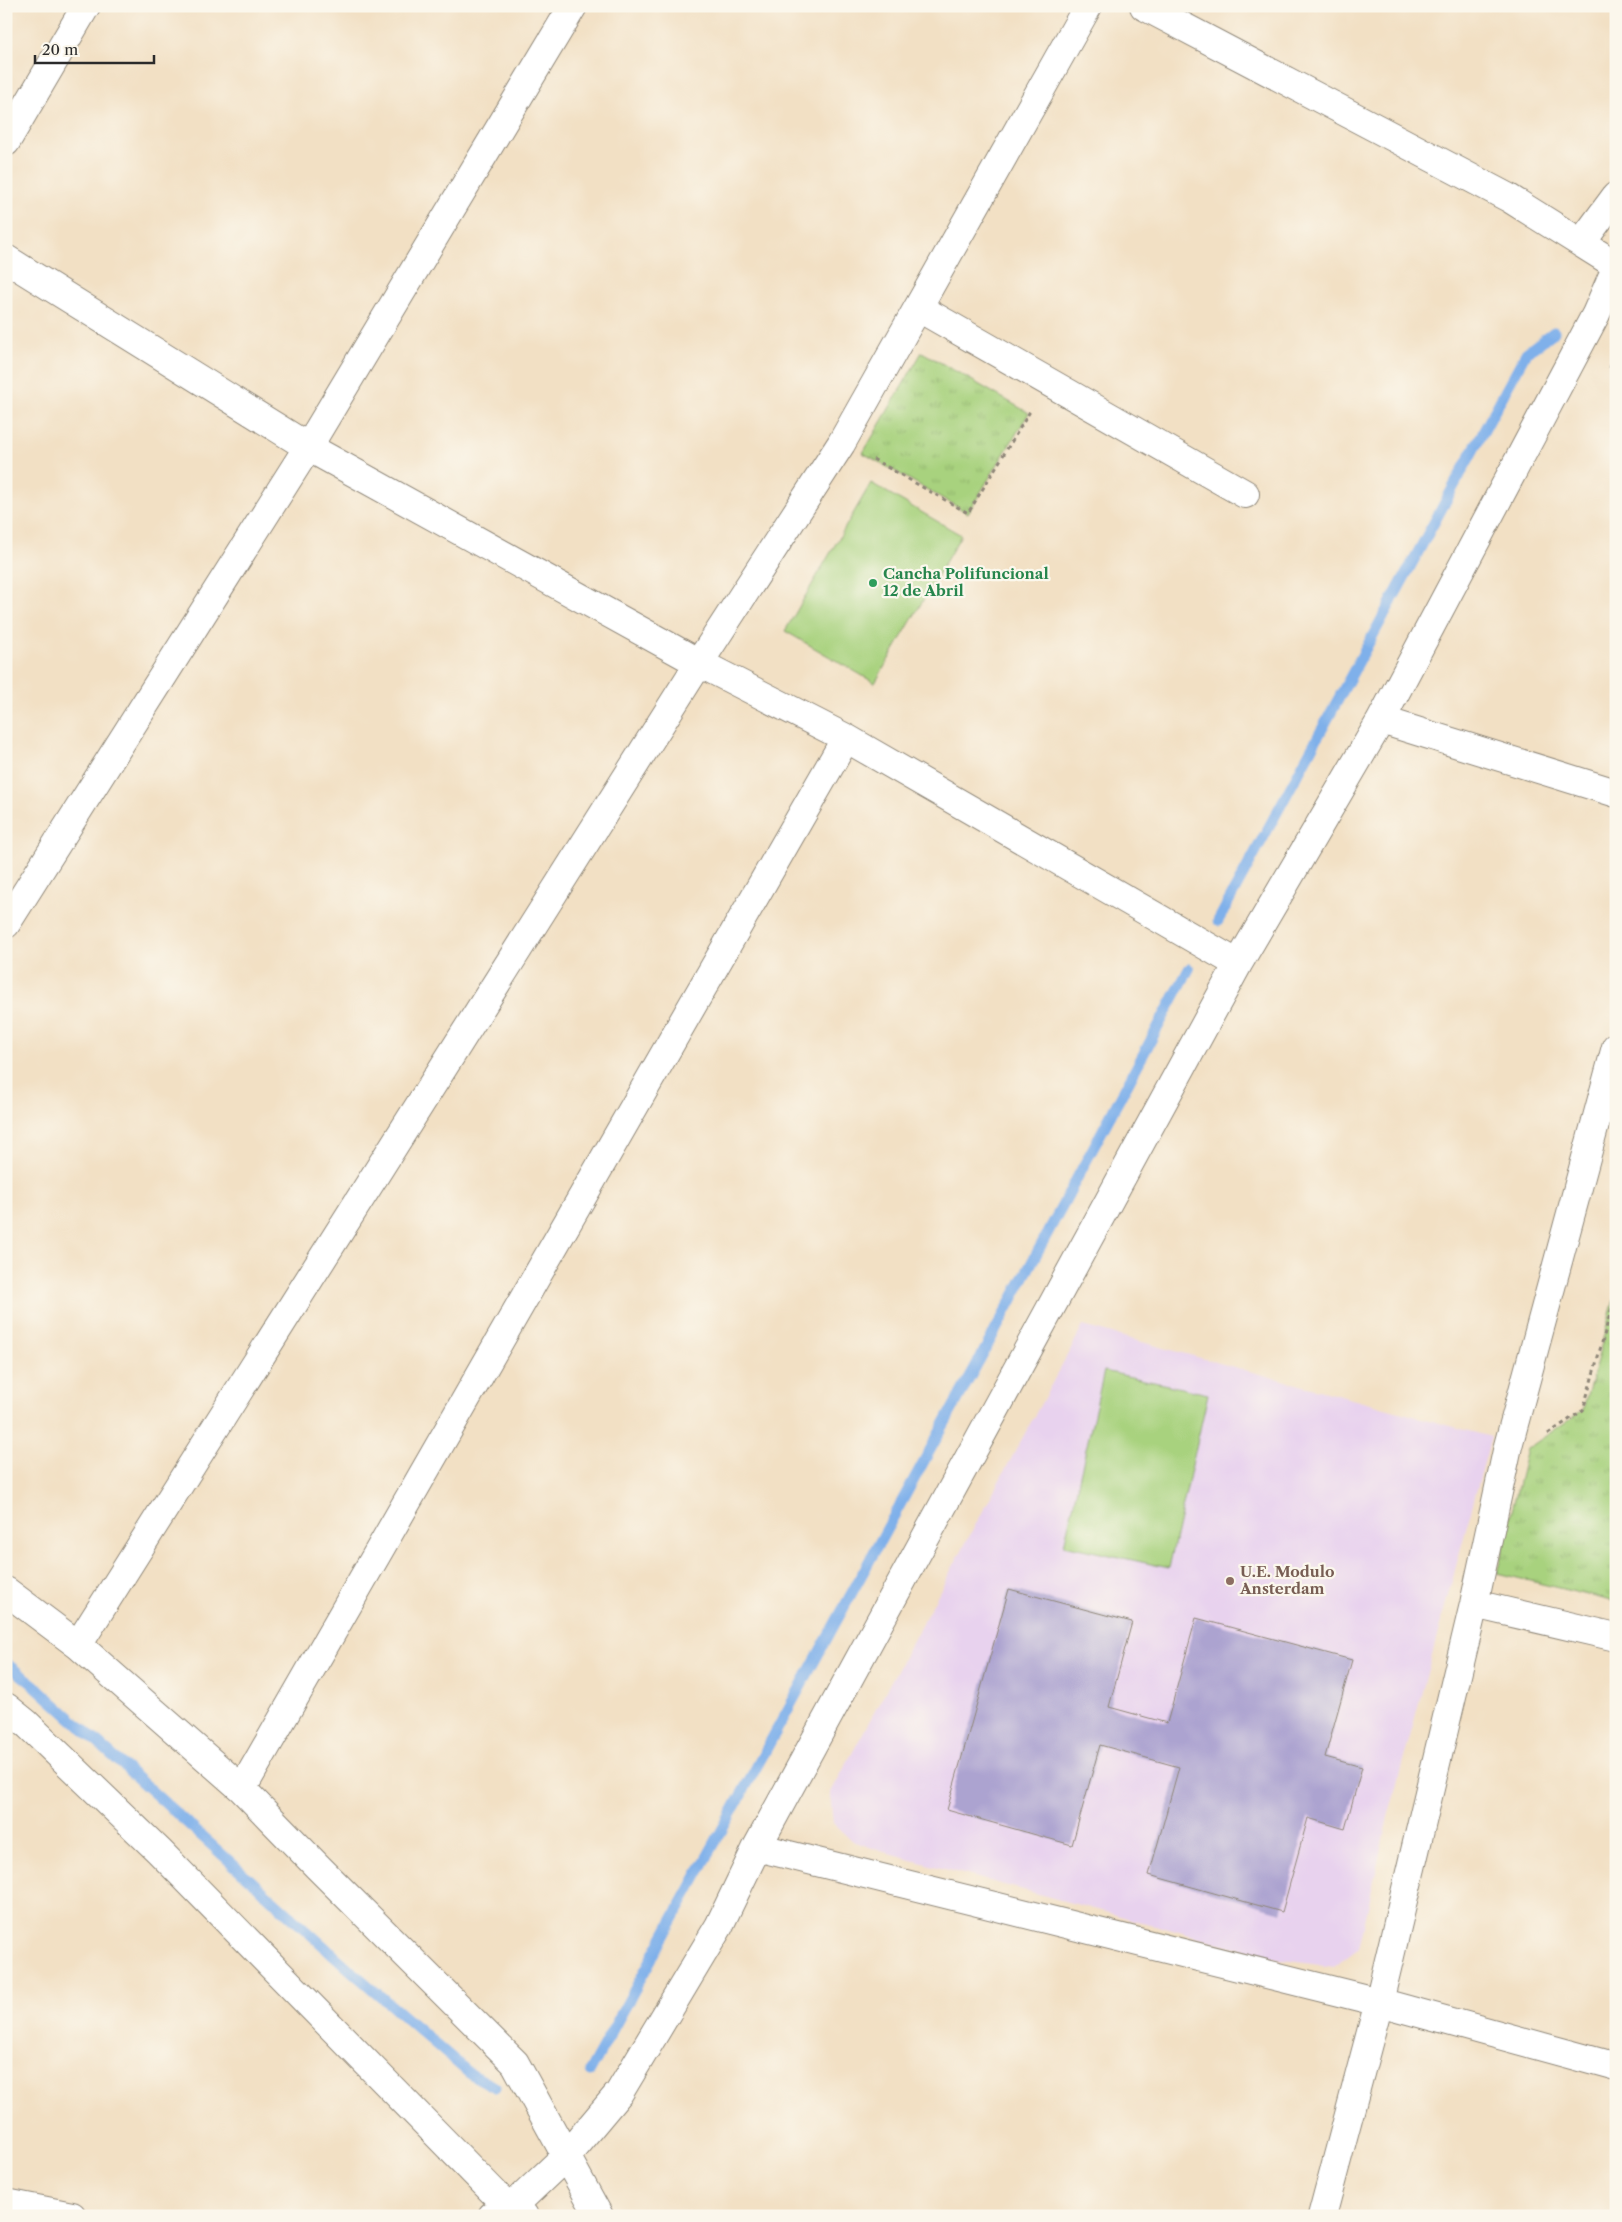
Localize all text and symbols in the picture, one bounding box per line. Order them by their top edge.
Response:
scale bar [35,32,154,64]
text: 20 m [42,40,78,59]
place label: Cancha Polifuncional 12 de Abril [883,564,1049,600]
marker: Cancha Polifuncional 12 de Abril [867,577,879,589]
place label: U.E. Modulo Ansterdam [1239,1562,1335,1598]
marker: U.E. Modulo Ansterdam [1224,1575,1236,1587]

